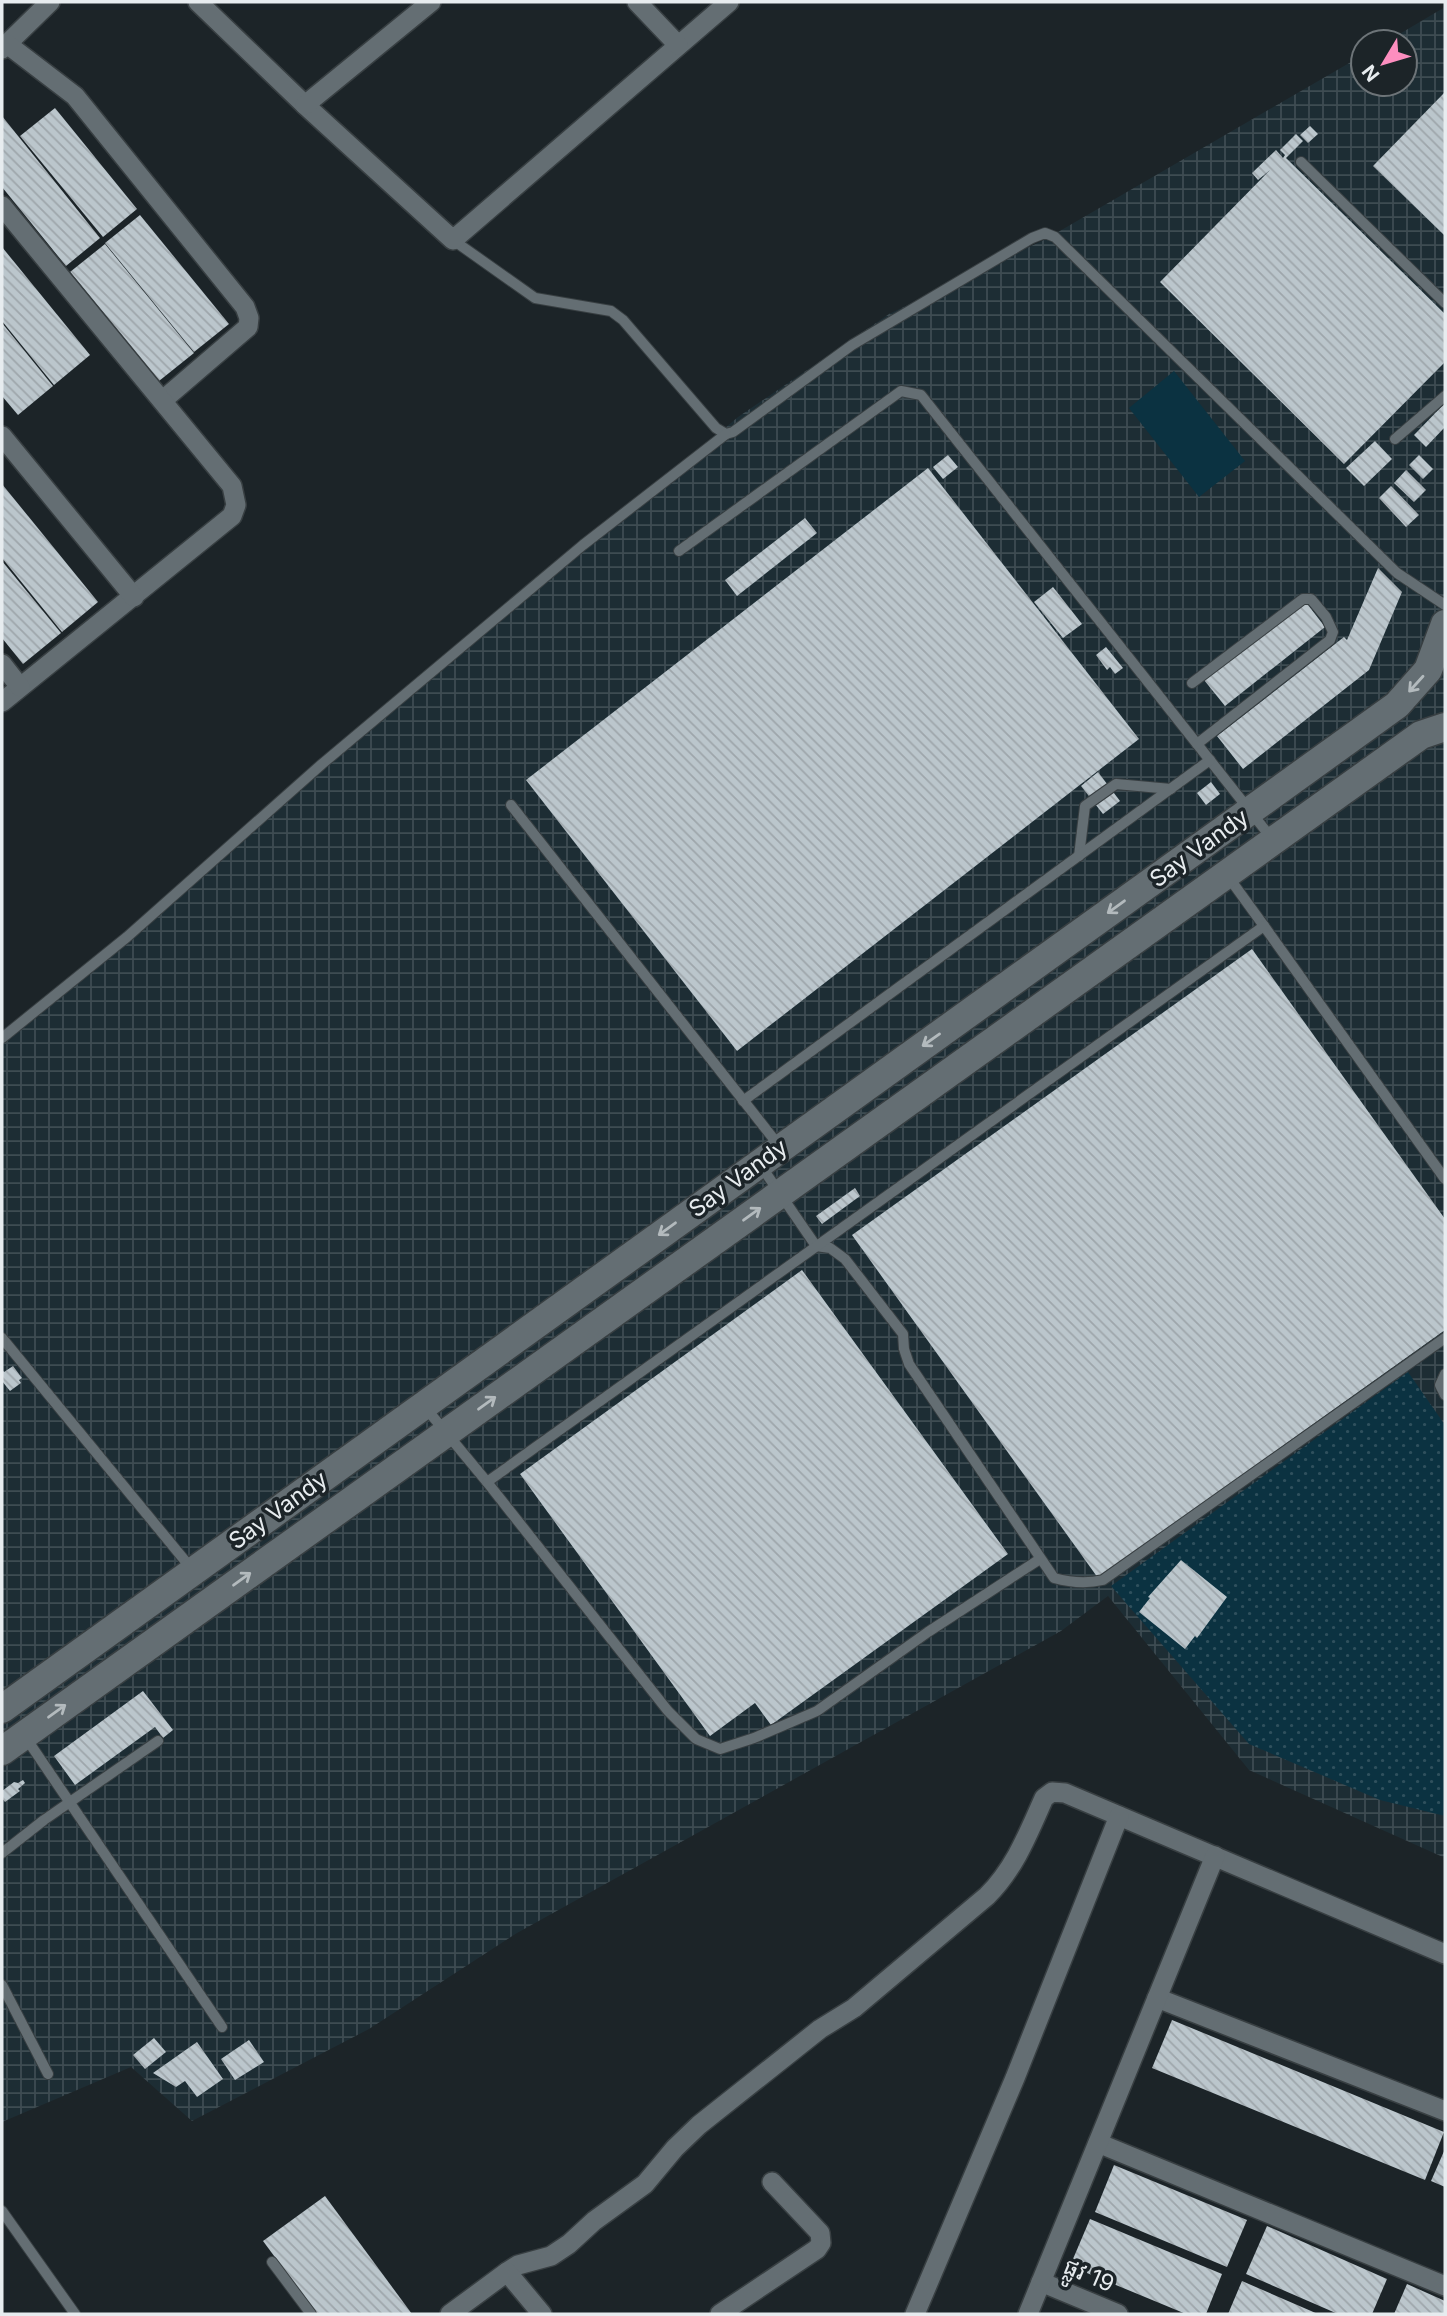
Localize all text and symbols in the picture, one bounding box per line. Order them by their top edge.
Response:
north arrow [1349,28,1419,98]
text: N [1357,60,1385,86]
one-way arrow [1408,675,1424,693]
street label: Say Vandy [1144,803,1254,893]
one-way arrow [1107,900,1126,915]
one-way arrow [922,1033,941,1047]
street label: Say Vandy [683,1133,793,1223]
one-way arrow [742,1207,761,1221]
one-way arrow [658,1222,676,1237]
one-way arrow [477,1396,496,1411]
street label: Say Vandy [223,1465,333,1555]
one-way arrow [232,1572,251,1586]
one-way arrow [47,1704,66,1719]
street label: ផ្លូវ 19 [1056,2252,1118,2305]

